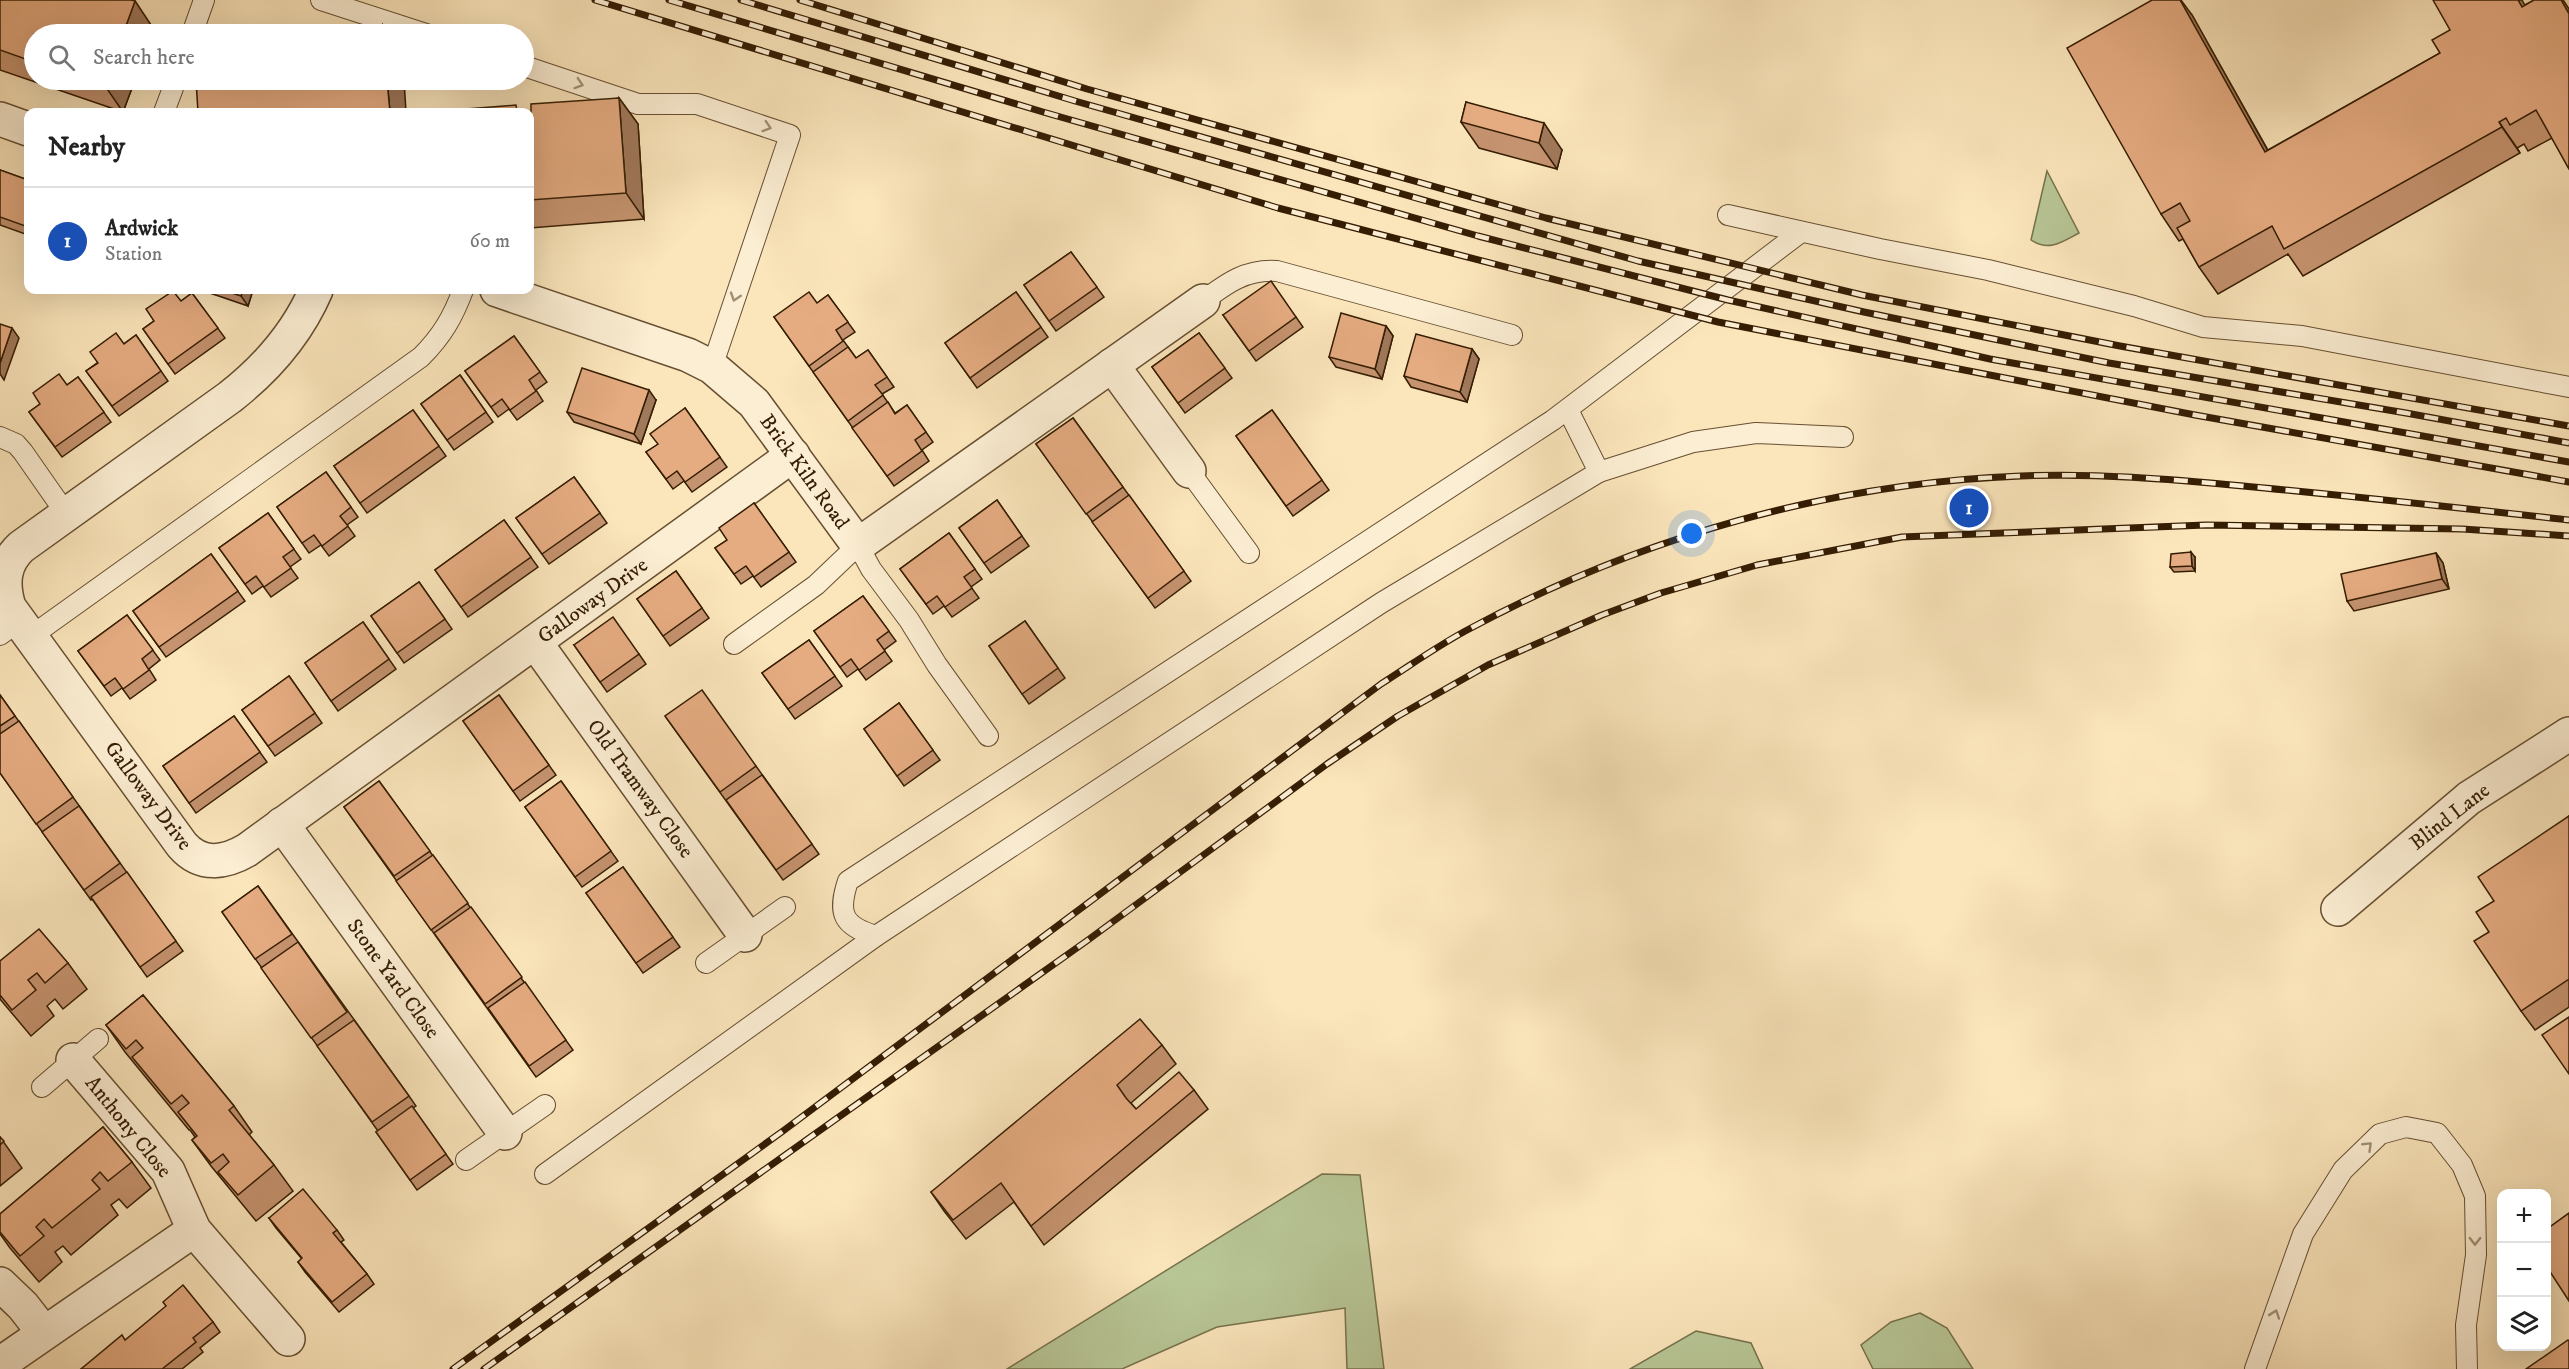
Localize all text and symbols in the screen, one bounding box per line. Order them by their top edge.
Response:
search box [24,24,534,90]
icon: search [45,41,78,74]
text: Search here [93,44,195,71]
one-way arrow [573,77,584,90]
one-way arrow [761,120,772,133]
text: Nearby [48,131,125,164]
text: Ardwick [105,215,178,242]
text: 1 [64,229,71,254]
text: 60 m [470,229,510,254]
text: Station [105,242,162,267]
one-way arrow [730,291,742,302]
street label: Brick Kiln Road [754,409,855,535]
pin: 1 [1950,486,1988,530]
your location [1677,519,1706,548]
street label: Galloway Drive [533,552,653,650]
street label: Old Tramway Close [581,715,699,864]
street label: Galloway Drive [99,736,198,856]
street label: Blind Lane [2405,777,2495,856]
street label: Stone Yard Close [341,914,445,1044]
street label: Anthony Close [79,1071,177,1183]
one-way arrow [2360,1142,2371,1153]
map controls [2497,1189,2551,1351]
button: + [2497,1189,2551,1243]
one-way arrow [2469,1236,2481,1245]
button: − [2497,1243,2551,1297]
button: layers [2497,1297,2551,1351]
one-way arrow [2268,1309,2280,1320]

